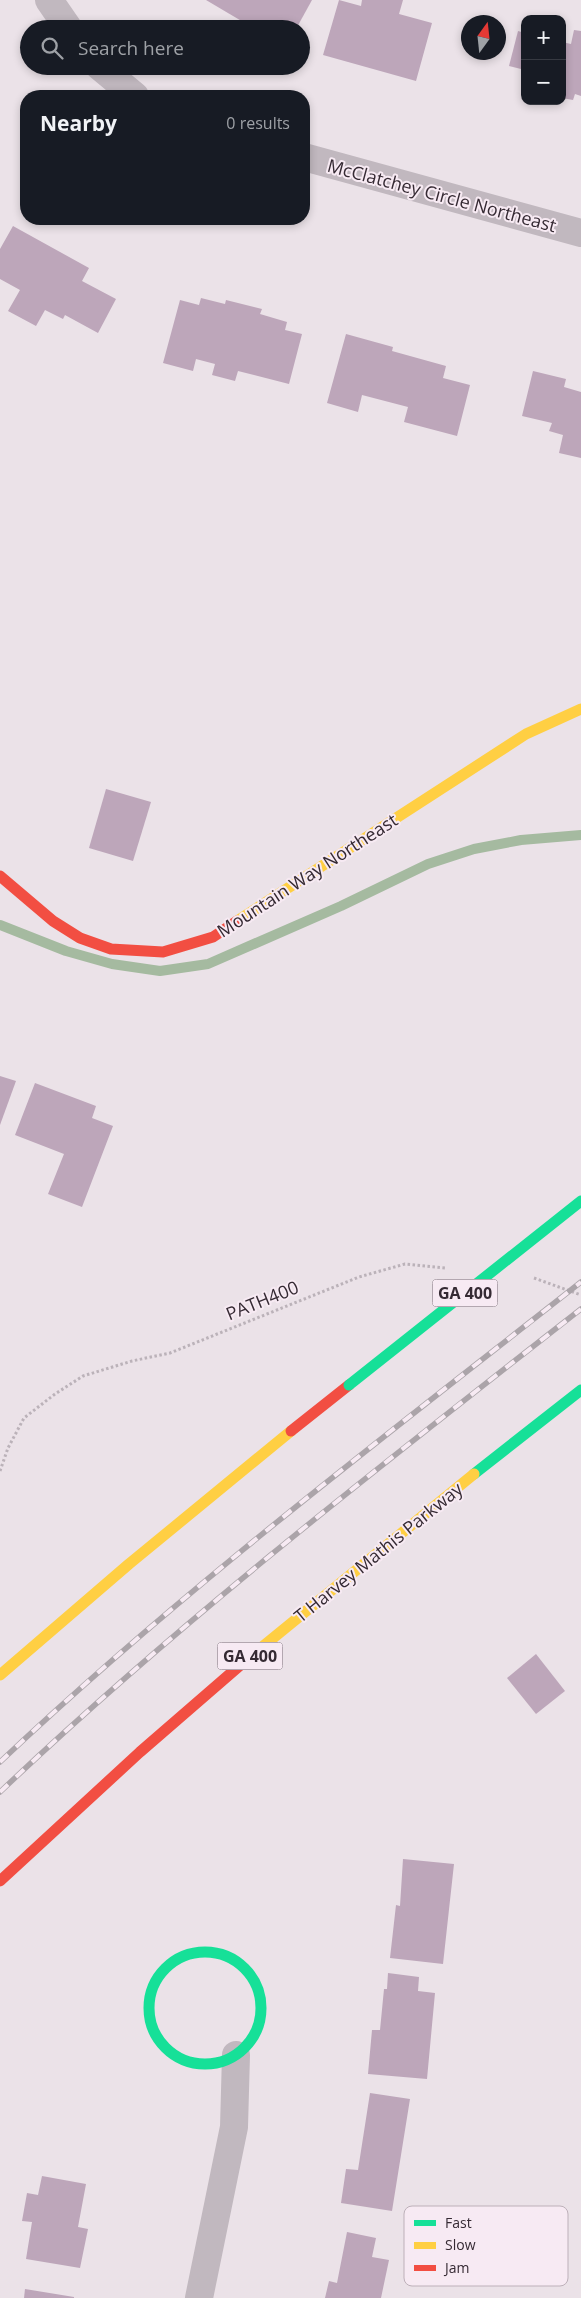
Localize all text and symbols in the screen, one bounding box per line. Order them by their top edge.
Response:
north arrow [461,15,506,60]
map controls [521,15,566,105]
button: + [521,15,566,60]
search box [20,20,310,75]
icon: search [38,34,66,62]
text: Search here [78,35,184,61]
button: − [521,60,566,105]
text: Nearby [40,109,117,137]
text: 0 results [226,112,290,134]
street label: McClatchey Circle Northeast [325,153,559,237]
street label: Mountain Way Northeast [212,808,402,942]
street label: PATH400 [222,1275,302,1325]
road number: GA 400 [432,1280,498,1306]
street label: T Harvey Mathis Parkway [289,1476,468,1627]
road number: GA 400 [218,1642,282,1670]
legend [404,2206,568,2286]
text: Fast [445,2213,472,2232]
text: Slow [445,2235,476,2254]
text: Jam [443,2258,470,2277]

